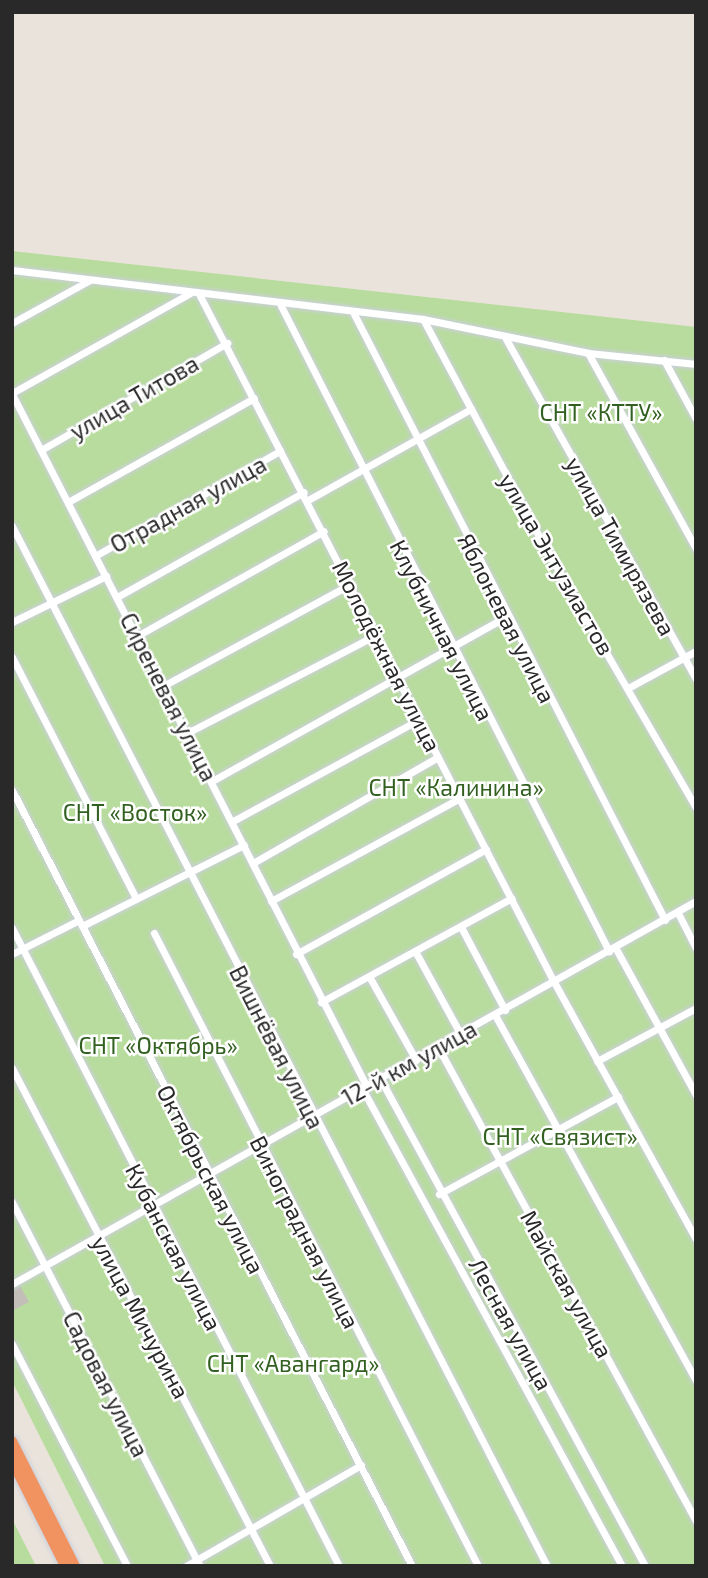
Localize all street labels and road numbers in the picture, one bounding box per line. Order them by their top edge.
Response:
street label: улица Титова [65,349,203,445]
street label: Отрадная улица [105,450,271,558]
street label: улица Тимирязева [560,452,682,640]
street label: улица Энтузиастов [494,468,620,660]
street label: Яблоневая улица [452,529,562,707]
street label: Клубничная улица [384,535,500,725]
street label: Молодёжная улица [327,556,447,756]
street label: Сиреневая улица [115,608,223,786]
street label: Вишнёвая улица [224,961,330,1133]
street label: 12-й км улица [337,1015,481,1111]
street label: Октябрьская улица [151,1080,271,1278]
street label: Виноградная улица [244,1131,366,1333]
street label: Кубанская улица [120,1159,228,1335]
street label: Майская улица [515,1205,619,1363]
street label: улица Мичурина [86,1231,196,1403]
street label: Лесная улица [463,1253,559,1395]
street label: Садовая улица [57,1307,155,1461]

